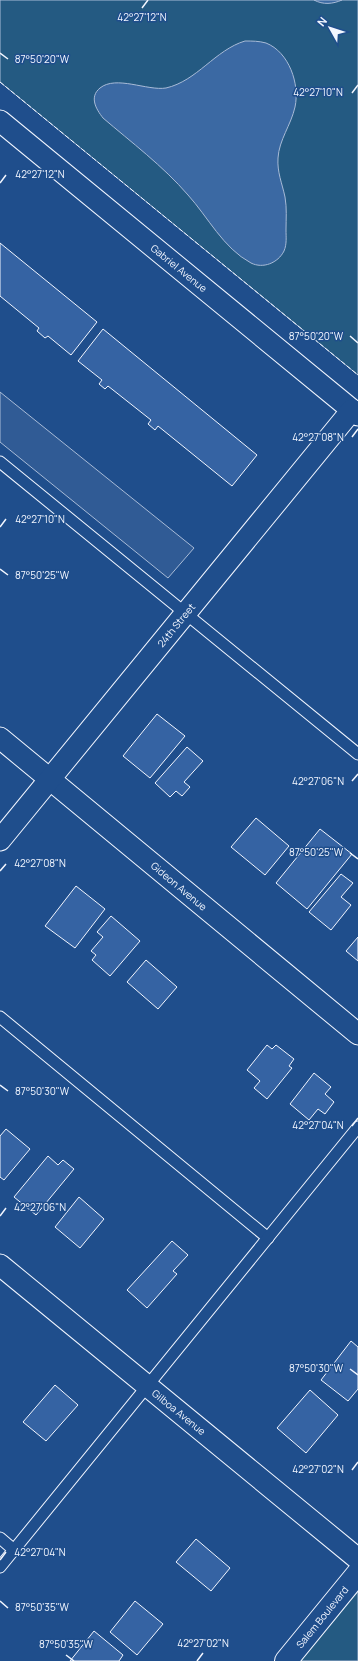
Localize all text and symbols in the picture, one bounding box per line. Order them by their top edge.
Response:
north arrow [310,8,350,48]
text: 42°27'12"N [117,10,167,24]
text: N [314,14,330,29]
text: 87°50'20"W [15,52,70,66]
text: 42°27'10"N [293,85,343,99]
text: 42°27'12"N [15,167,65,181]
street label: Gabriel Avenue [148,241,210,295]
text: 87°50'20"W [289,329,344,343]
text: 42°27'08"N [292,430,344,444]
text: 42°27'10"N [15,512,65,526]
text: 87°50'25"W [15,568,70,582]
street label: 24th Street [154,600,198,650]
text: 42°27'06"N [292,774,344,788]
text: 87°50'25"W [289,845,344,859]
text: 42°27'08"N [14,856,66,870]
street label: Gideon Avenue [148,858,210,914]
text: 87°50'30"W [15,1084,70,1098]
text: 42°27'04"N [292,1118,344,1132]
text: 42°27'06"N [14,1200,66,1214]
text: 87°50'30"W [289,1361,344,1375]
street label: Gilboa Avenue [149,1386,209,1438]
text: 42°27'02"N [292,1462,344,1476]
text: 42°27'04"N [14,1545,66,1559]
street label: Salem Boulevard [293,1583,351,1651]
text: 87°50'35"W [15,1600,70,1614]
text: 42°27'02"N [177,1636,229,1650]
text: 87°50'35"W [39,1637,94,1651]

